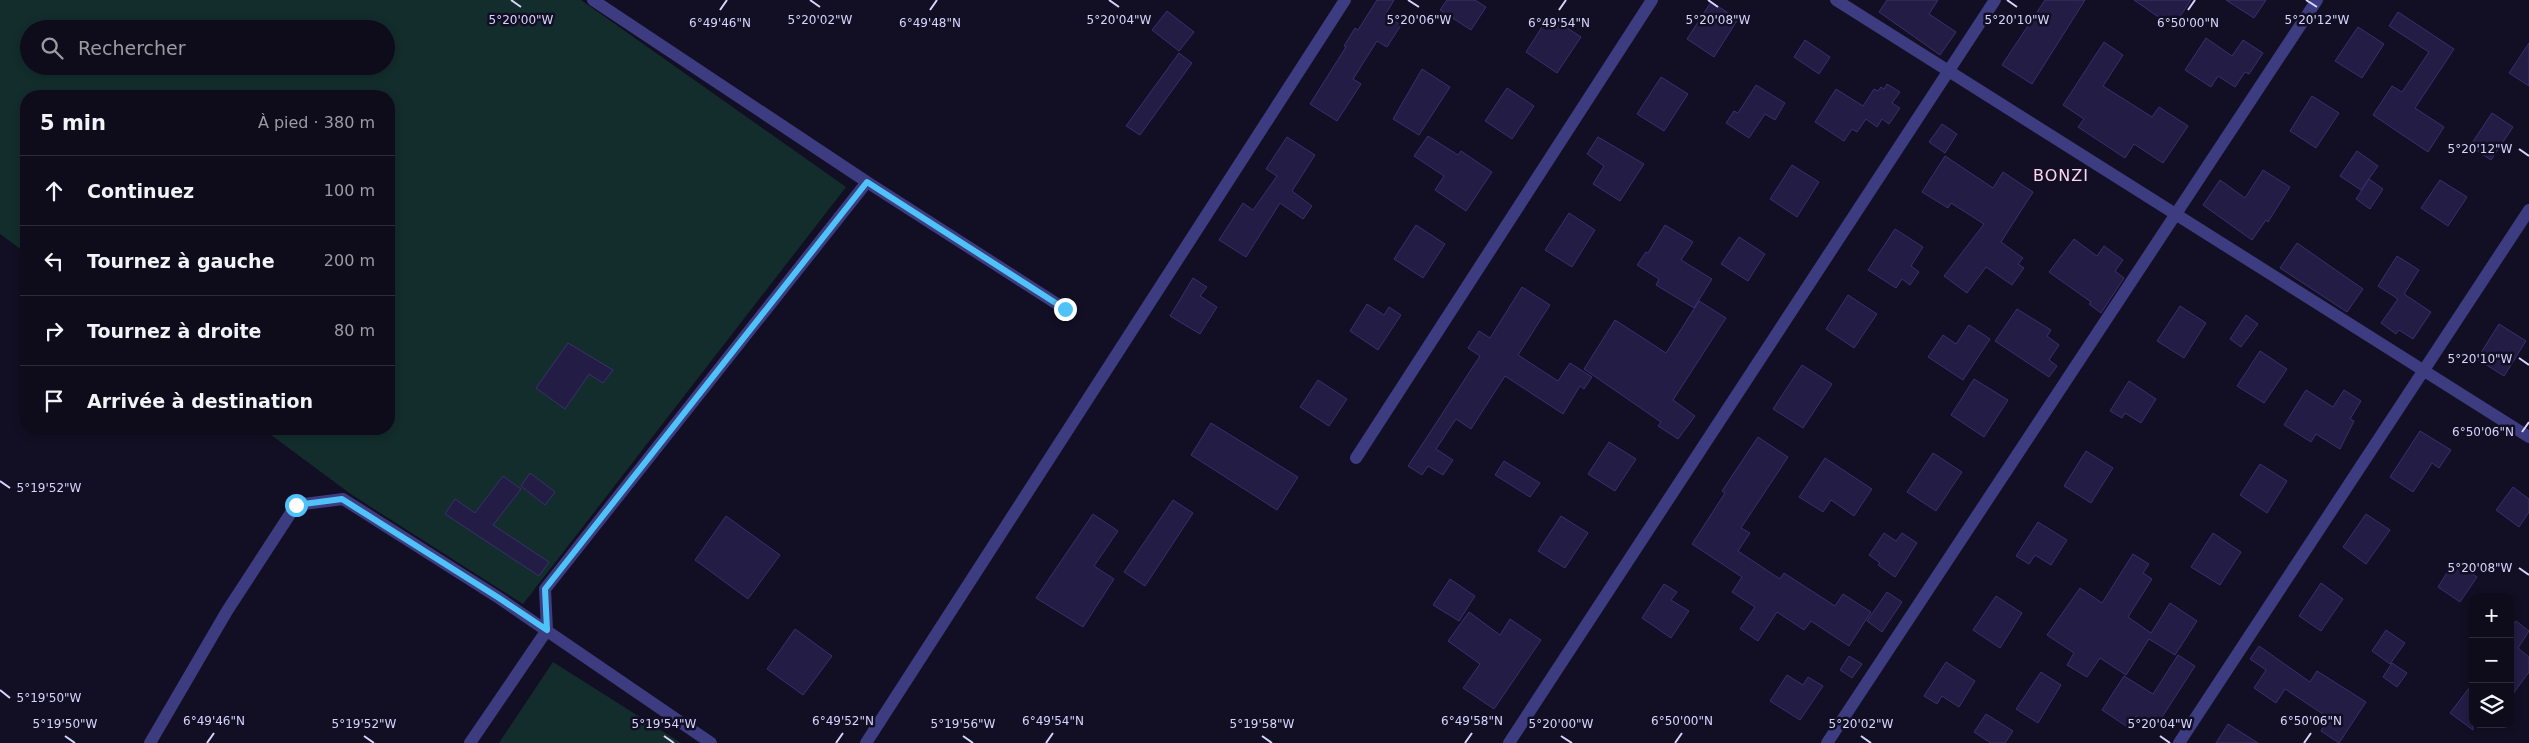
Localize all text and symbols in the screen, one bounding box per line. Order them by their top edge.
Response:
text: 5°20'00"W [489,13,554,27]
text: 5°20'02"W [788,13,853,27]
text: 5°20'04"W [1087,13,1152,27]
text: 5°20'06"W [1387,13,1452,27]
text: 5°20'08"W [1686,13,1751,27]
text: 5°20'10"W [1985,13,2050,27]
text: 5°20'12"W [2285,13,2350,27]
text: 6°49'46"N [689,16,751,30]
text: 6°49'48"N [899,16,961,30]
text: 6°49'54"N [1528,16,1590,30]
text: 6°50'00"N [2157,16,2219,30]
search box [20,20,395,75]
icon: search [38,34,66,62]
text: Rechercher [78,37,186,59]
text: 5 min [40,111,106,135]
text: À pied · 380 m [258,113,375,132]
text: 5°20'12"W [2448,142,2513,156]
district label: BONZI [2033,166,2089,185]
icon: ahead [40,177,68,205]
text: Continuez [87,180,194,202]
text: 100 m [324,181,375,200]
icon: left [40,247,68,275]
text: Tournez à gauche [87,250,275,272]
text: 200 m [324,251,375,270]
route end [1054,298,1077,321]
icon: right [40,317,68,345]
text: Tournez à droite [87,320,261,342]
text: 80 m [334,321,375,340]
text: 5°20'10"W [2448,352,2513,366]
icon: arrive [40,387,68,415]
text: Arrivée à destination [87,390,313,412]
text: 6°50'06"N [2452,425,2514,439]
text: 5°19'52"W [17,481,82,495]
route start [285,494,308,517]
text: 5°20'08"W [2448,561,2513,575]
map controls [2469,593,2514,728]
button: + [2469,593,2514,638]
button: − [2469,638,2514,683]
button: layers [2469,683,2514,728]
text: 5°19'50"W [17,691,82,705]
text: 6°49'46"N [183,714,245,728]
text: 6°49'52"N [812,714,874,728]
text: 6°49'54"N [1022,714,1084,728]
text: 6°49'58"N [1441,714,1503,728]
text: 6°50'00"N [1651,714,1713,728]
text: 6°50'06"N [2280,714,2342,728]
text: 5°19'50"W [33,717,98,731]
text: 5°19'52"W [332,717,397,731]
text: 5°19'54"W [632,717,697,731]
text: 5°19'56"W [931,717,996,731]
text: 5°19'58"W [1230,717,1295,731]
text: 5°20'00"W [1529,717,1594,731]
text: 5°20'02"W [1829,717,1894,731]
text: 5°20'04"W [2128,717,2193,731]

